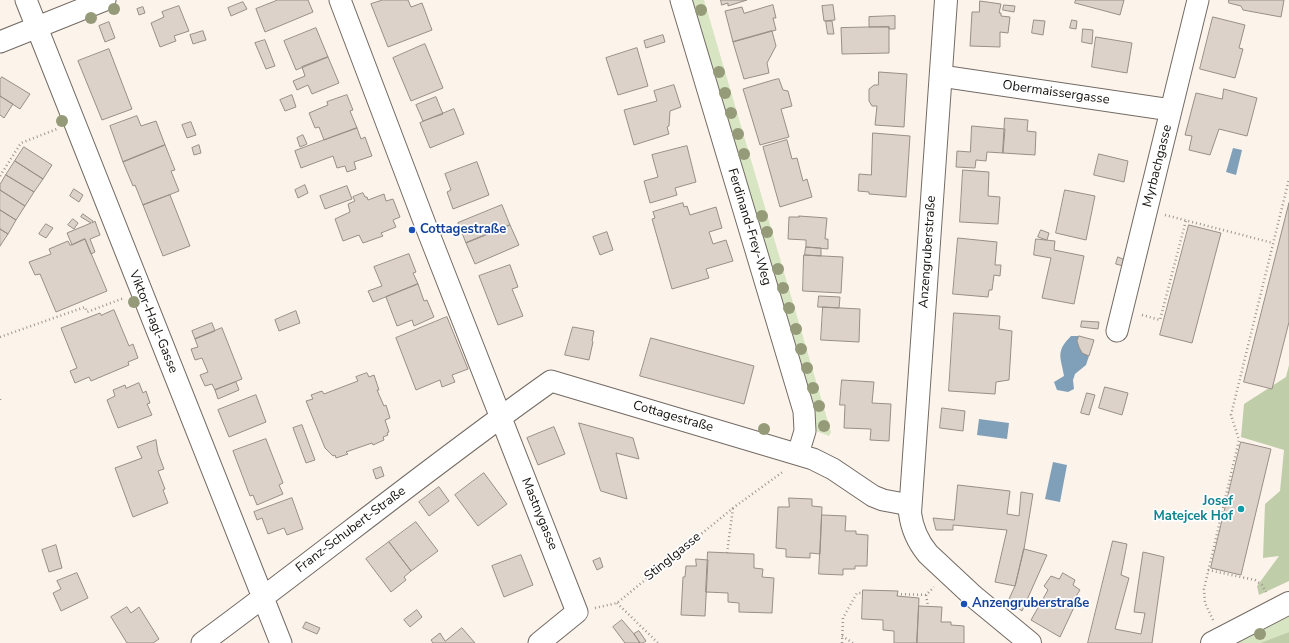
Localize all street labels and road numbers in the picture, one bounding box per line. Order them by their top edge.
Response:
street label: Obermaissergasse [1001,78,1111,108]
street label: Myrbachgasse [1140,123,1176,209]
street label: Ferdinand-Frey-Weg [724,167,774,287]
street label: Anzengruberstraße [916,195,940,309]
street label: Viktor-Hagl-Gasse [125,268,181,376]
street label: Cottagestraße [631,398,715,436]
street label: Mastnygasse [517,476,561,552]
street label: Franz-Schubert-Straße [293,484,409,576]
street label: Stinglgasse [642,529,704,585]

